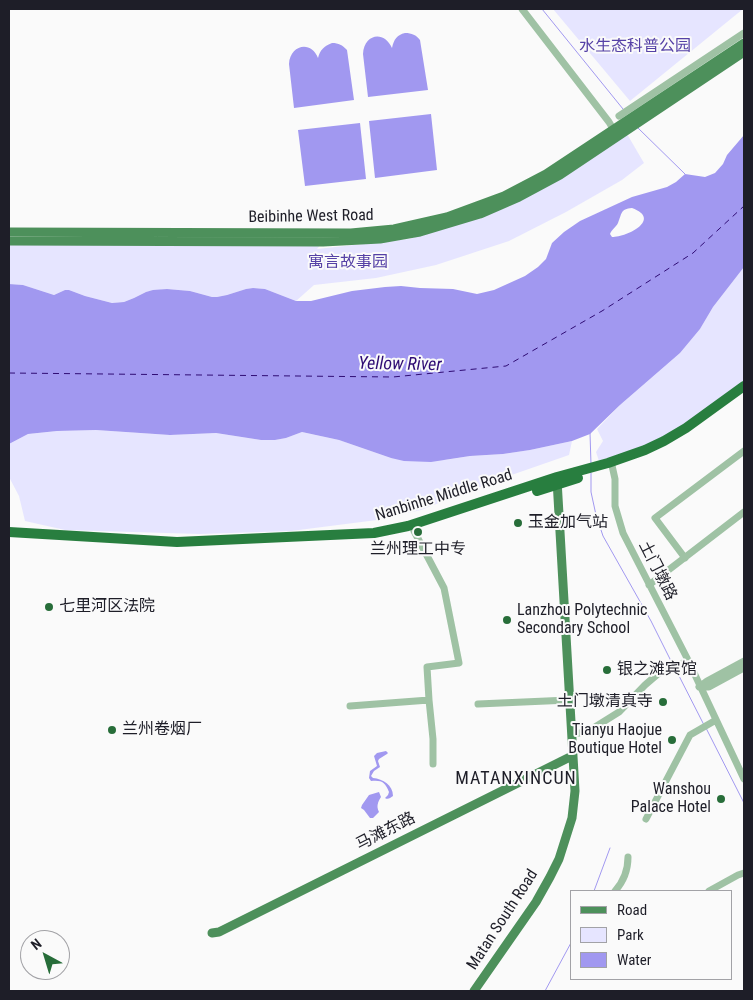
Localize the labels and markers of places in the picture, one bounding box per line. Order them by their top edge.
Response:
place label: 玉金加气站 [528,513,608,533]
marker: 玉金加气站 [512,517,524,529]
marker: 兰州理工中专 [412,526,424,538]
place label: 兰州理工中专 [370,540,466,560]
place label: 七里河区法院 [59,597,155,617]
marker: 七里河区法院 [43,601,55,613]
place label: Lanzhou Polytechnic Secondary School [517,601,648,639]
marker: Lanzhou Polytechnic Secondary School [501,614,513,626]
place label: 银之滩宾馆 [617,660,697,680]
marker: 银之滩宾馆 [601,664,613,676]
place label: 土门墩清真寺 [557,692,653,712]
marker: 土门墩清真寺 [657,696,669,708]
place label: 兰州卷烟厂 [122,720,202,740]
place label: Tianyu Haojue Boutique Hotel [568,721,662,759]
marker: 兰州卷烟厂 [106,724,118,736]
marker: Tianyu Haojue Boutique Hotel [666,734,678,746]
place label: Wanshou Palace Hotel [631,780,711,818]
marker: Wanshou Palace Hotel [715,793,727,805]

